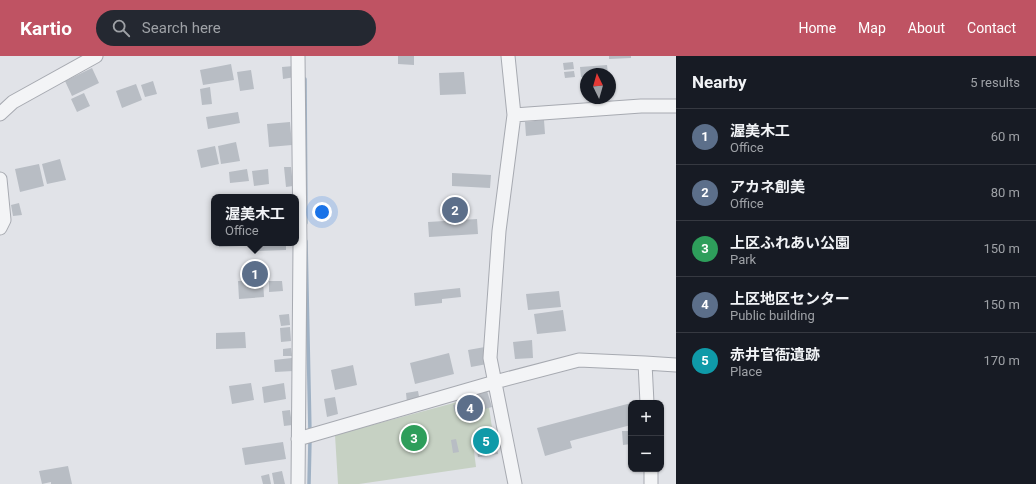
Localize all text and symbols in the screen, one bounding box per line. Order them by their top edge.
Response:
search box [96,10,376,46]
text: Kartio [20,17,72,40]
icon: search [110,17,132,39]
text: Search here [142,19,221,37]
text: Home [798,20,836,36]
text: Map [858,20,886,36]
text: About [908,20,945,36]
text: Contact [967,20,1016,36]
north arrow [580,68,616,104]
text: Nearby [692,72,747,92]
text: 5 results [970,75,1020,90]
text: 渥美木工 [730,122,790,140]
text: 1 [701,129,709,144]
text: 60 m [991,129,1020,144]
text: Office [730,140,764,155]
text: アカネ創美 [730,178,805,196]
text: 2 [701,185,709,200]
text: 80 m [991,185,1020,200]
popup [211,194,299,246]
pin: 2 [442,195,468,225]
text: Office [730,196,764,211]
your location [312,202,332,222]
text: 渥美木工 [225,205,285,223]
text: Office [225,223,259,238]
text: 上区ふれあい公園 [730,234,850,252]
text: 3 [701,241,709,256]
text: 150 m [983,241,1020,256]
text: Park [730,252,756,267]
pin: 1 [242,259,268,289]
text: 上区地区センター [730,290,850,308]
text: 4 [701,297,709,312]
text: 150 m [983,297,1020,312]
text: Public building [730,308,815,323]
text: 赤井官衙遺跡 [730,346,820,364]
text: 5 [701,353,709,368]
text: 170 m [983,353,1020,368]
text: Place [730,364,762,379]
pin: 4 [457,393,483,423]
map controls [628,400,664,472]
button: + [628,400,664,436]
pin: 3 [401,423,427,453]
pin: 5 [473,426,499,456]
button: − [628,436,664,472]

